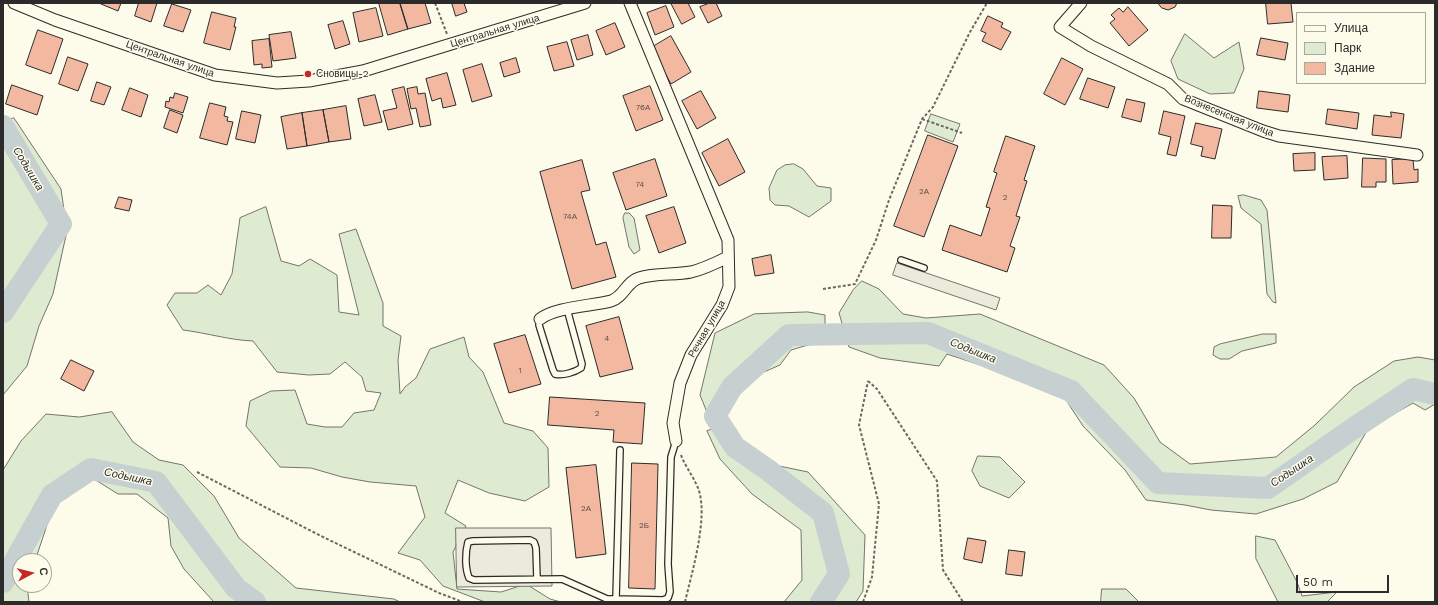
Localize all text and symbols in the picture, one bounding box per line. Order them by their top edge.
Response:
street label: Центральная улица [449,12,541,50]
legend [1296,12,1426,84]
text: Улица [1334,21,1368,35]
street label: Центральная улица [124,38,216,80]
text: Парк [1334,41,1361,55]
text: Здание [1334,61,1375,75]
place label: Сновицы-2 [316,68,369,80]
marker: Сновицы-2 [303,69,313,79]
street label: Вознесенская улица [1183,93,1275,139]
house number: 76А [636,103,650,113]
water label: Содышка [10,145,46,193]
house number: 74 [636,180,644,190]
house number: 2А [919,187,929,197]
house number: 2 [1003,193,1007,203]
house number: 74А [563,212,577,222]
street label: Речная улица [686,298,728,360]
house number: 4 [605,334,609,344]
water label: Содышка [948,336,998,366]
house number: 1 [518,366,522,376]
house number: 2 [595,409,599,419]
water label: Содышка [1268,452,1316,490]
water label: Содышка [103,465,153,489]
house number: 2А [581,504,591,514]
house number: 2Б [639,521,649,531]
north arrow [12,553,52,593]
text: С [36,567,50,576]
scale bar [1298,567,1391,593]
text: 50 m [1303,575,1333,589]

